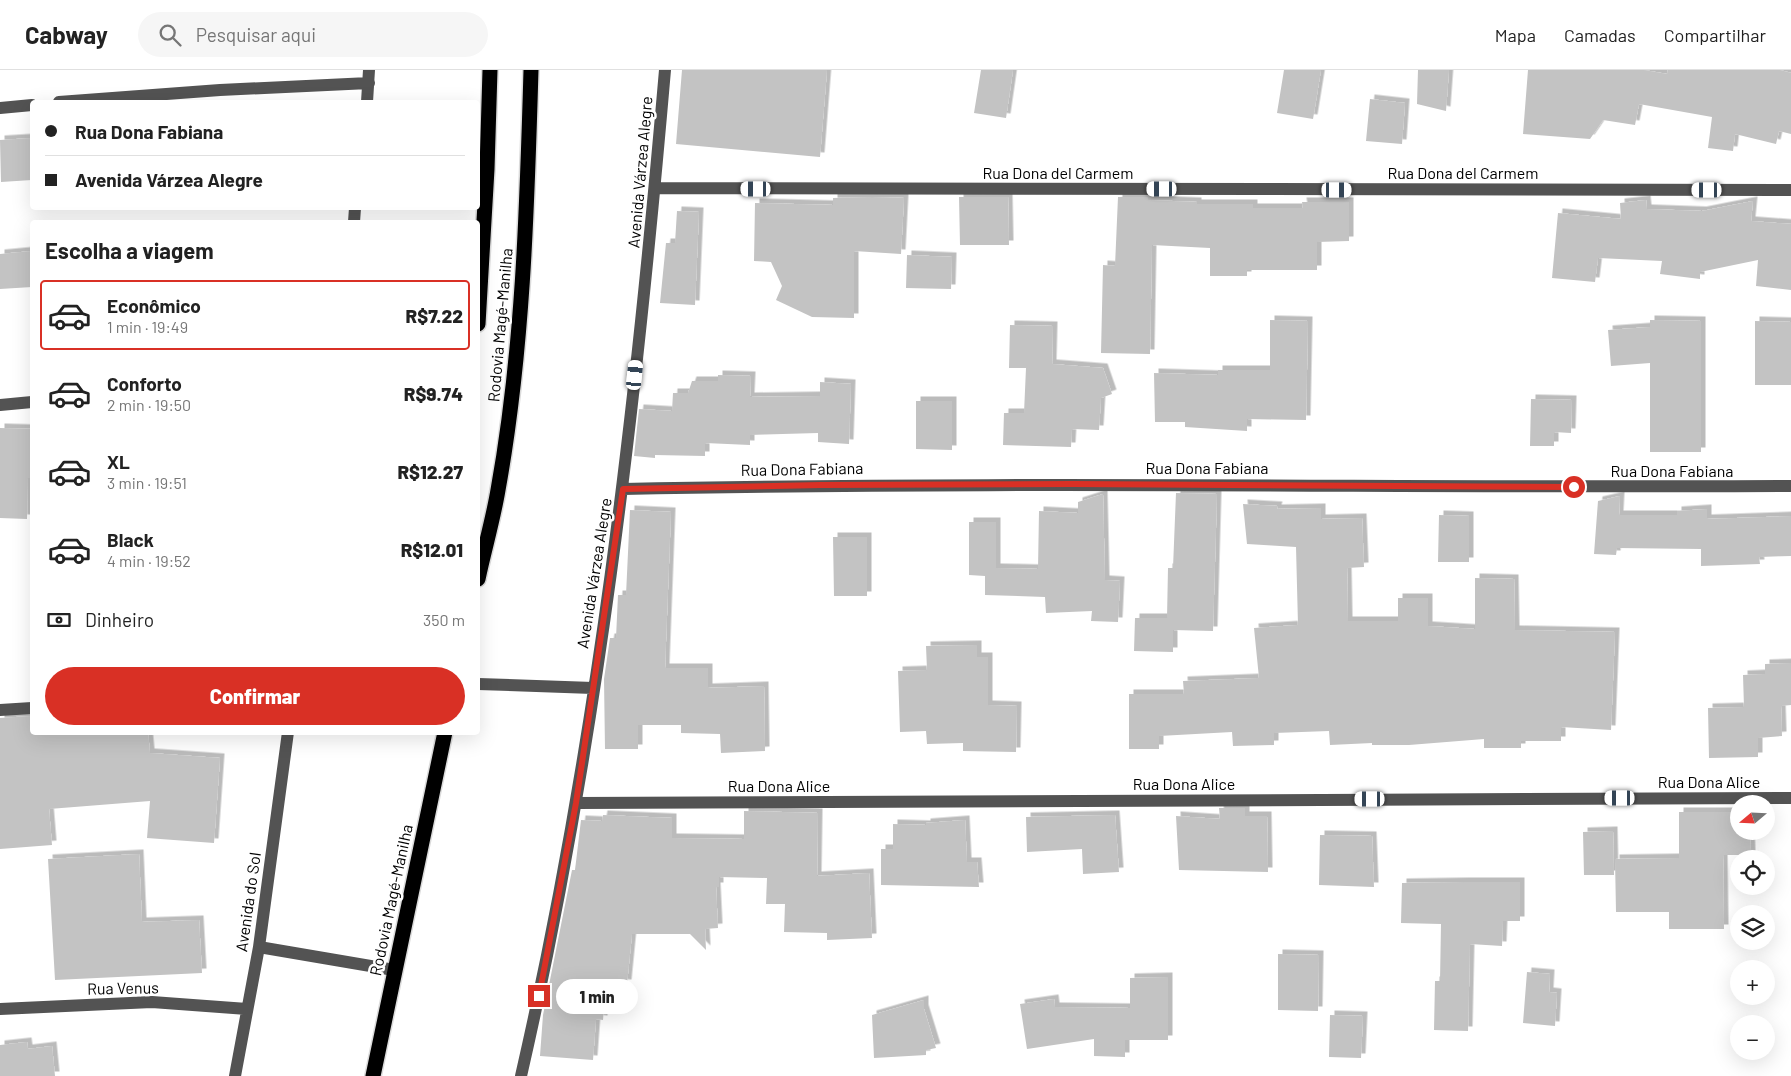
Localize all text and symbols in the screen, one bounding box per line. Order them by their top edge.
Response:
search box [138,12,488,57]
text: Cabway [25,20,108,49]
icon: search [156,21,184,49]
text: Pesquisar aqui [196,23,316,46]
text: Mapa [1495,24,1536,46]
text: Camadas [1564,24,1636,46]
text: Compartilhar [1664,24,1766,46]
street label: Avenida Várzea Alegre [623,95,656,249]
text: Rua Dona Fabiana [75,120,223,143]
street label: Rua Dona del Carmem [983,163,1133,182]
street label: Rua Dona del Carmem [1388,163,1538,182]
text: Avenida Várzea Alegre [75,168,263,191]
car [741,182,771,197]
car [1147,182,1177,197]
car [1322,183,1352,198]
car [1692,183,1722,198]
text: Escolha a viagem [45,237,214,263]
street label: Rodovia Magé-Manilha [483,247,516,403]
icon: car [47,293,92,338]
text: Econômico [107,294,201,317]
text: R$7.22 [406,304,463,327]
text: 1 min · 19:49 [107,317,188,336]
car [625,359,644,391]
icon: car [47,371,92,416]
text: Conforto [107,372,182,395]
text: R$9.74 [404,382,463,405]
text: 2 min · 19:50 [107,395,191,414]
icon: car [47,449,92,494]
text: XL [107,450,130,473]
street label: Rua Dona Fabiana [740,458,864,479]
street label: Rua Dona Fabiana [1146,458,1268,477]
text: R$12.27 [397,460,463,483]
street label: Rua Dona Fabiana [1611,461,1733,480]
text: 3 min · 19:51 [107,473,187,492]
route start [1563,476,1585,498]
street label: Avenida Várzea Alegre [572,496,615,650]
icon: car [47,527,92,572]
text: Black [107,528,154,551]
text: R$12.01 [401,538,463,561]
text: 4 min · 19:52 [107,551,191,570]
icon: cash [45,606,73,634]
text: Dinheiro [85,608,154,631]
text: 350 m [423,610,465,629]
button: Confirmar [45,667,465,725]
street label: Rua Dona Alice [1658,772,1760,791]
street label: Rua Dona Alice [1133,774,1235,793]
street label: Rua Dona Alice [728,776,830,795]
car [1605,791,1635,806]
car [1355,792,1385,807]
north arrow [1730,795,1775,840]
map controls [1730,795,1775,1060]
street label: Rodovia Magé-Manilha [365,822,416,977]
button: locate [1730,850,1775,895]
street label: Avenida do Sol [231,851,264,953]
button: layers [1730,905,1775,950]
button: + [1730,960,1775,1005]
street label: Rua Venus [87,977,159,998]
callout: 1 min [556,978,639,1014]
route end [528,985,550,1007]
text: 1 min [579,987,615,1006]
button: − [1730,1015,1775,1060]

